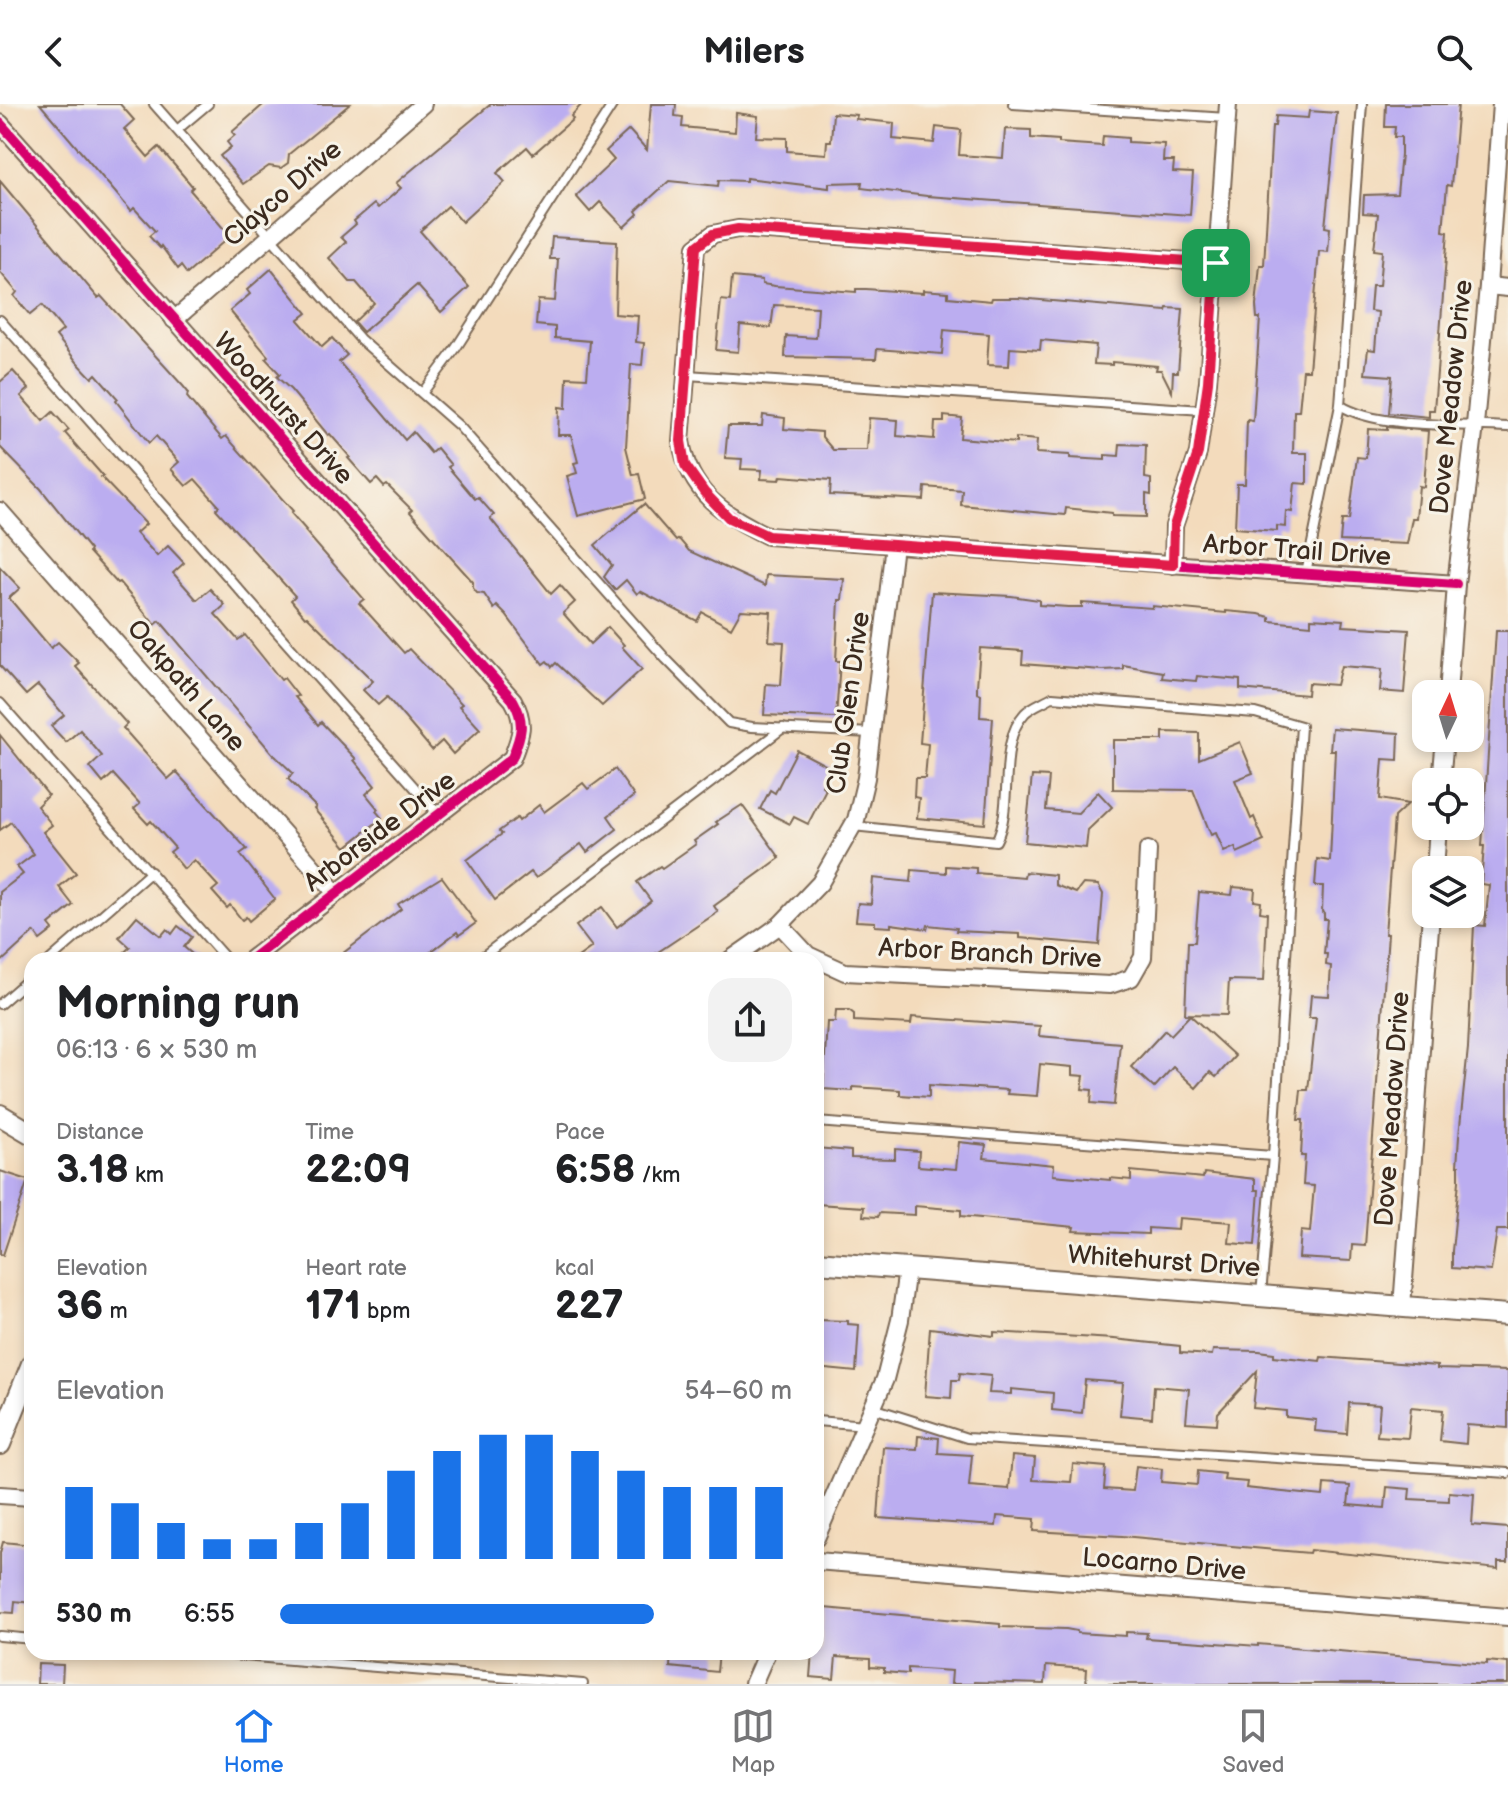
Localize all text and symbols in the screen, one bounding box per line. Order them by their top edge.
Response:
icon: back [32,30,76,74]
icon: search [1432,30,1476,74]
text: Milers [703,31,805,74]
street label: Clayco Drive [218,134,348,254]
pin [1182,229,1250,297]
icon: arrive [1194,241,1238,285]
street label: Dove Meadow Drive [1424,278,1480,516]
street label: Woodhurst Drive [207,327,359,491]
street label: Arbor Trail Drive [1202,529,1392,573]
street label: Club Glen Drive [821,610,877,796]
street label: Oakpath Lane [120,614,252,758]
north arrow [1412,680,1484,752]
map controls [1412,680,1484,928]
street label: Arborside Drive [298,765,462,899]
button: locate [1412,768,1484,840]
button: layers [1412,856,1484,928]
street label: Arbor Branch Drive [878,933,1102,975]
text: Morning run [56,978,300,1031]
button: share [708,978,792,1062]
street label: Dove Meadow Drive [1369,990,1417,1228]
text: 06:13 · 6 × 530 m [56,1035,257,1066]
text: Distance [56,1119,144,1146]
text: Time [305,1119,354,1146]
text: Pace [555,1119,605,1146]
text: 3.18 [56,1146,129,1194]
text: 22:09 [305,1146,411,1194]
text: 6:58 [555,1146,636,1194]
text: km [129,1162,164,1189]
text: /km [636,1162,680,1189]
street label: Whitehurst Drive [1067,1240,1261,1284]
text: Elevation [56,1255,148,1282]
text: Heart rate [305,1255,407,1282]
text: kcal [555,1255,594,1282]
text: 36 [56,1282,104,1330]
text: 171 [305,1282,361,1330]
text: 227 [555,1282,624,1330]
text: m [104,1298,128,1325]
text: bpm [361,1298,410,1325]
text: Elevation [56,1376,164,1407]
text: 54–60 m [684,1376,792,1407]
street label: Locarno Drive [1081,1542,1247,1588]
text: 530 m [56,1599,132,1630]
text: 6:55 [184,1599,235,1630]
tab: Home [224,1704,284,1779]
tab: Map [731,1704,775,1779]
tab: Saved [1223,1704,1284,1779]

